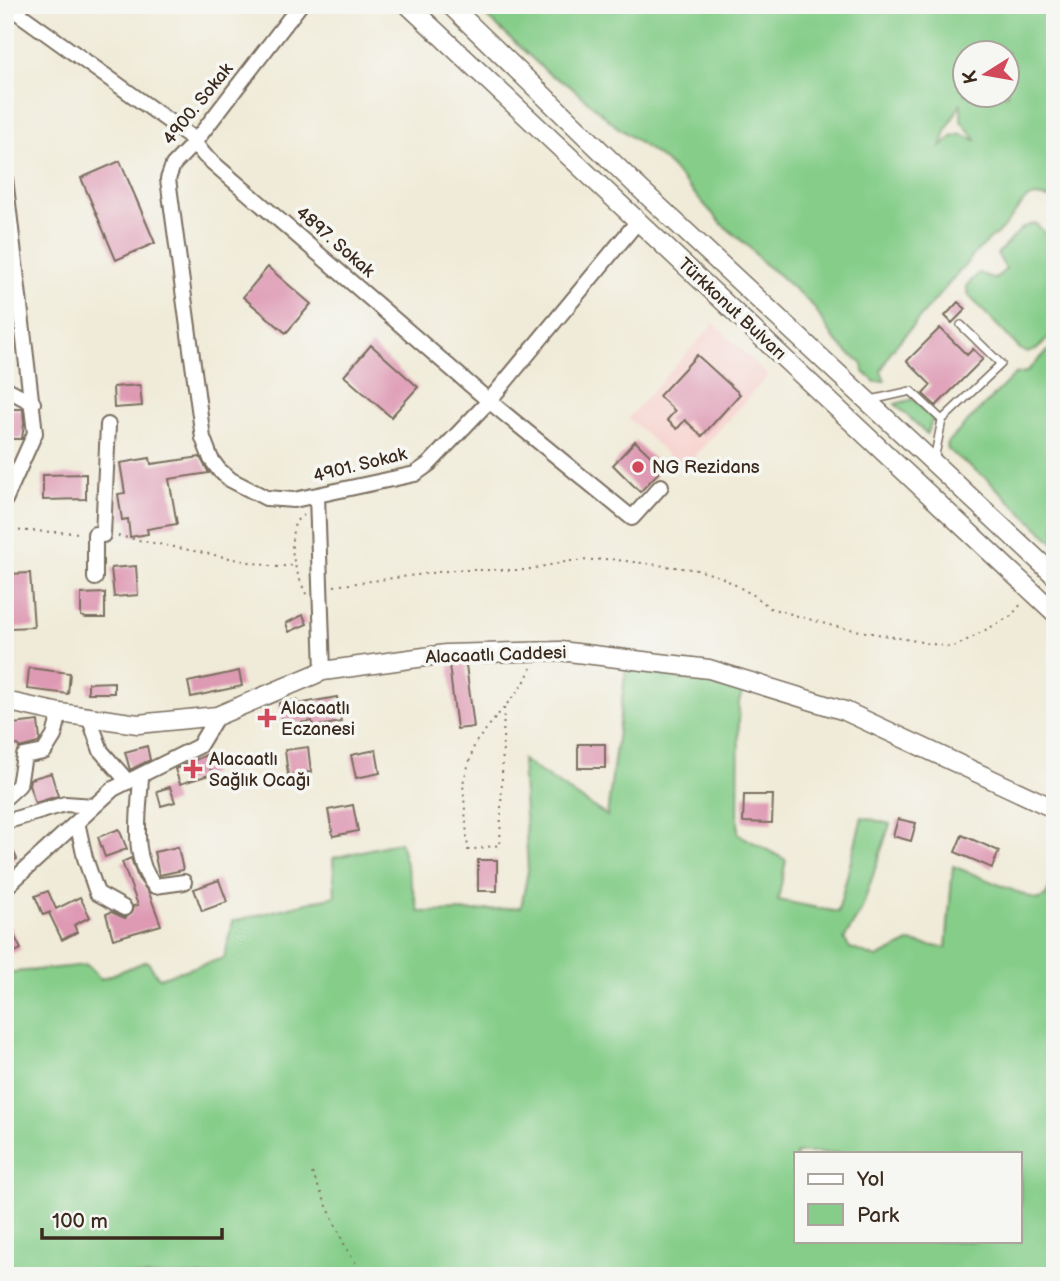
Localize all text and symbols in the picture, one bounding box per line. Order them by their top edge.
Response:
north arrow [951,38,1021,108]
street label: 4900. Sokak [159,59,237,149]
text: K [958,68,983,85]
street label: 4897. Sokak [291,202,379,282]
street label: Türkkonut Bulvarı [674,254,790,364]
street label: 4901. Sokak [311,443,409,487]
place label: NG Rezidans [652,457,760,478]
marker: NG Rezidans [630,459,646,475]
street label: Alacaatlı Caddesi [425,642,567,668]
place label: Alacaatlı Eczanesi [281,698,355,740]
marker: Alacaatlı Eczanesi [259,710,275,726]
place label: Alacaatlı Sağlık Ocağı [209,749,310,791]
marker: Alacaatlı Sağlık Ocağı [183,759,203,779]
legend [794,1152,1021,1242]
text: Yol [856,1167,884,1192]
scale bar [42,1197,222,1241]
text: Park [857,1203,900,1228]
text: 100 m [52,1209,108,1234]

